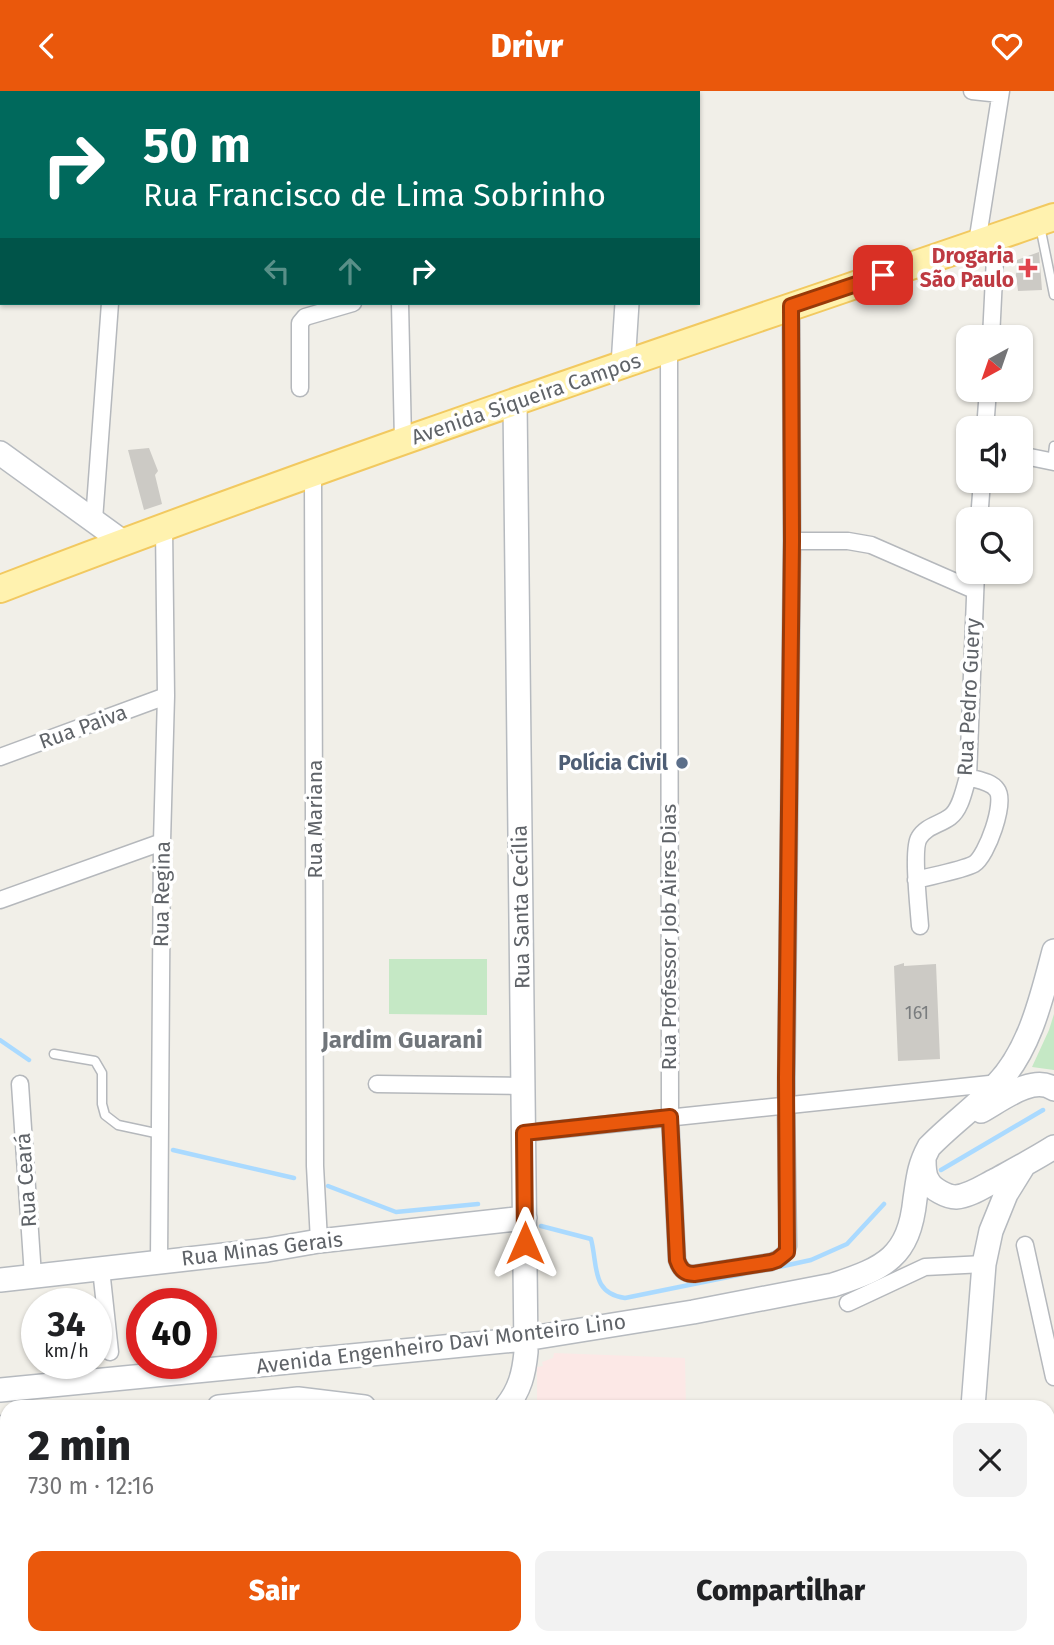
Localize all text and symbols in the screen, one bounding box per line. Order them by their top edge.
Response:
icon: back [28,27,66,65]
text: Drivr [491,27,563,65]
icon: heart [988,27,1026,65]
text: 50 m [143,116,251,175]
icon: right [28,119,119,210]
text: Rua Francisco de Lima Sobrinho [143,176,606,214]
place label: Drogaria São Paulo [920,243,1014,293]
pin [853,245,913,305]
icon: left [258,252,296,290]
icon: ahead [331,252,369,290]
icon: right [404,252,442,290]
icon: arrive [864,256,902,294]
marker: Drogaria São Paulo [1020,260,1036,276]
north arrow [956,325,1032,403]
map controls [956,325,1033,584]
street label: Avenida Siqueira Campos [408,347,644,451]
button: sound [956,416,1033,493]
button: search [956,507,1033,584]
street label: Rua Pedro Guery [952,617,986,777]
street label: Rua Paiva [35,699,131,755]
place label: Polícia Civil [558,750,669,776]
marker: Polícia Civil [674,755,690,771]
street label: Rua Mariana [302,760,328,878]
street label: Rua Professor Job Aires Dias [656,804,682,1070]
street label: Rua Santa Cecília [507,825,535,989]
street label: Rua Regina [148,841,176,947]
house number: 161 [905,1002,929,1024]
district label: Jardim Guarani [320,1026,483,1054]
street label: Rua Ceará [10,1132,42,1228]
position arrow [488,1206,562,1280]
street label: Rua Minas Gerais [180,1226,344,1272]
speed limit sign: 40 [126,1288,217,1379]
text: 34 [48,1303,85,1345]
street label: Avenida Engenheiro Davi Monteiro Lino [255,1308,627,1380]
text: km/h [44,1340,89,1362]
text: 2 min [28,1421,131,1471]
button: close [953,1423,1027,1497]
text: 730 m · 12:16 [28,1472,154,1500]
button: Sair [28,1551,521,1631]
button: Compartilhar [535,1551,1027,1631]

